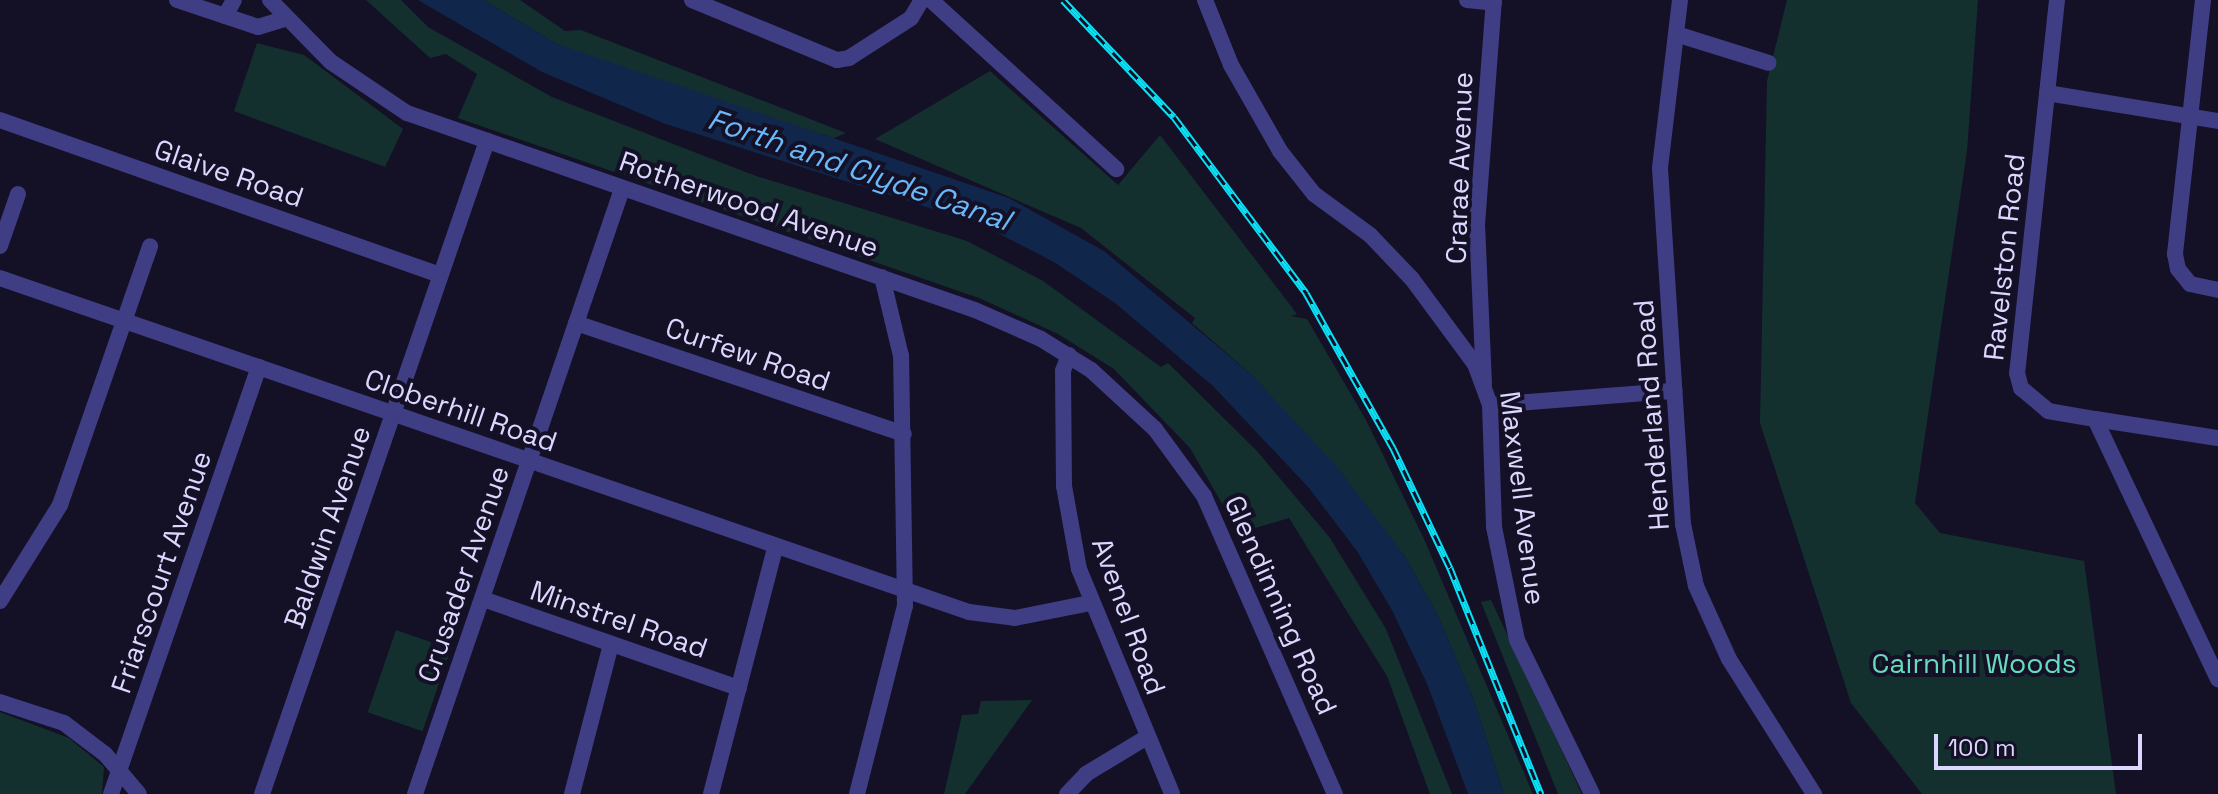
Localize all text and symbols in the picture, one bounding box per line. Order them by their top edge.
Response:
street label: Crarae Avenue [1439,71,1479,265]
water label: Forth and Clyde Canal [703,101,1015,239]
street label: Glaive Road [150,132,308,214]
street label: Rotherwood Avenue [615,144,883,264]
street label: Ravelston Road [1976,152,2032,362]
street label: Henderland Road [1626,298,1676,532]
street label: Curfew Road [661,310,835,398]
street label: Cloberhill Road [361,361,561,459]
street label: Maxwell Avenue [1493,389,1553,607]
street label: Baldwin Avenue [277,421,377,633]
street label: Friarscourt Avenue [104,446,218,698]
street label: Crusader Avenue [410,461,516,687]
street label: Glendinning Road [1218,490,1344,720]
street label: Avenel Road [1085,533,1173,699]
street label: Minstrel Road [526,573,712,665]
park label: Cairnhill Woods [1871,646,2077,680]
scale bar [1938,718,2146,768]
text: 100 m [1948,732,2016,763]

